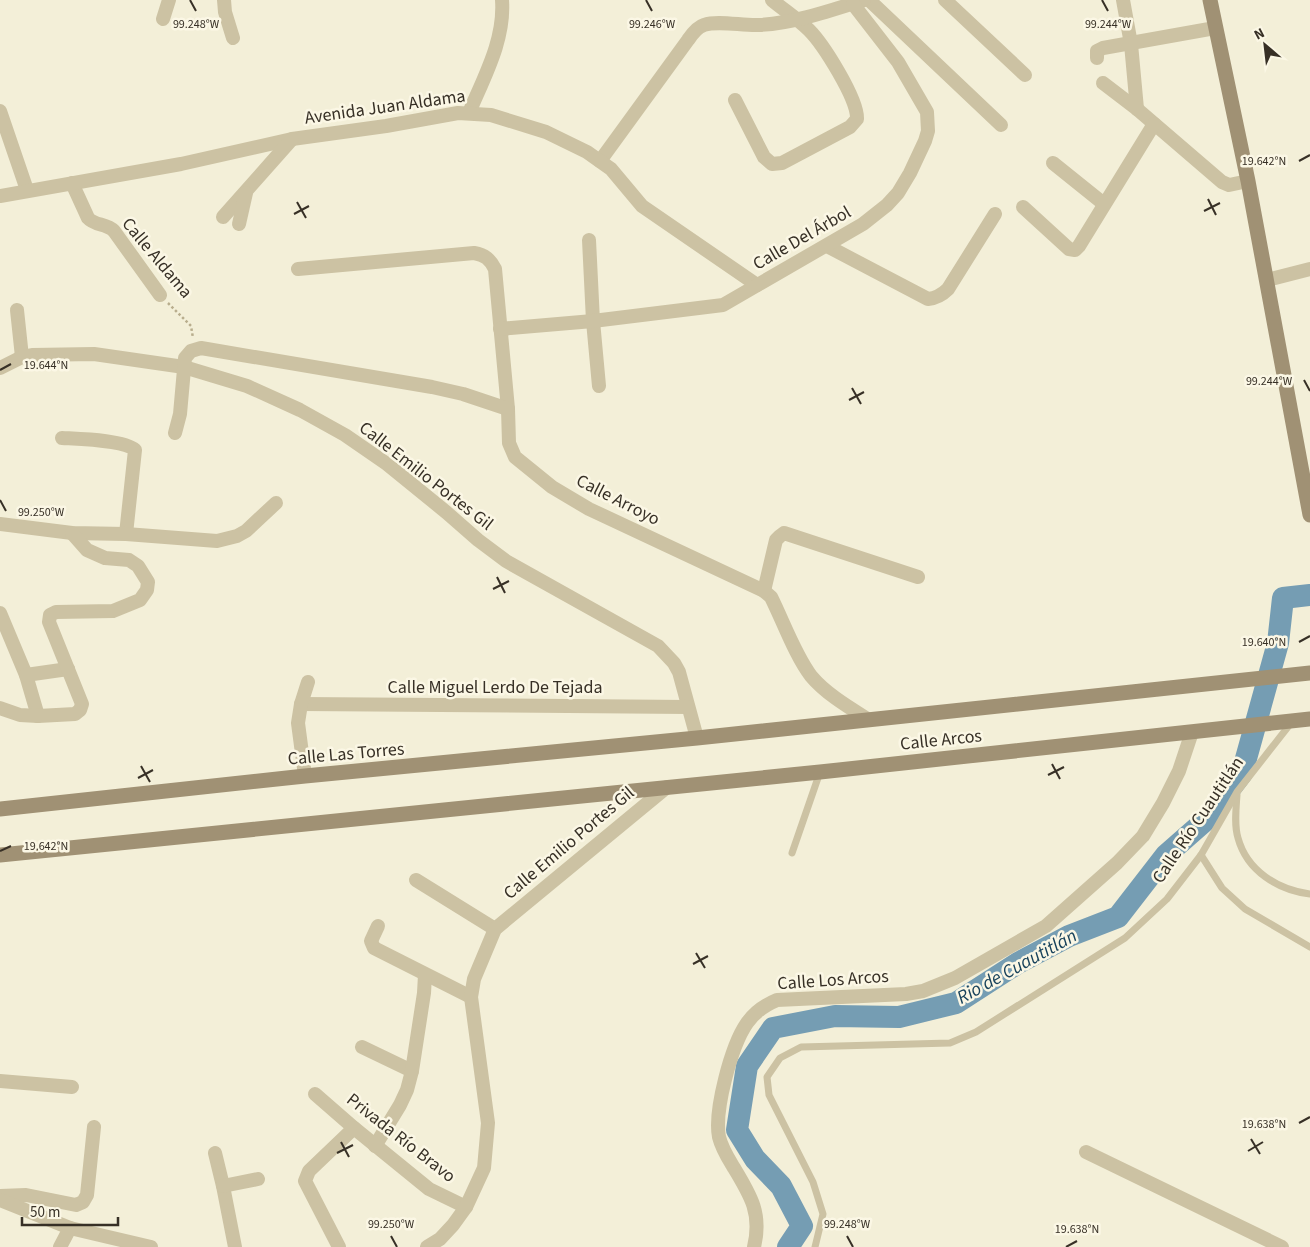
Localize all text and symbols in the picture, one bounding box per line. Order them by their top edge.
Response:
text: 99.248°W [173,16,220,33]
text: 99.246°W [629,16,676,33]
text: 99.244°W [1085,16,1132,33]
north arrow [1240,20,1290,70]
text: N [1251,23,1268,45]
street label: Avenida Juan Aldama [303,83,467,131]
text: 19.642°N [1242,153,1286,170]
street label: Calle Del Árbol [748,200,856,276]
street label: Calle Aldama [116,212,198,304]
text: 19.644°N [24,357,68,374]
text: 99.244°W [1246,373,1293,390]
street label: Calle Emilio Portes Gil [354,416,498,536]
street label: Calle Arroyo [572,468,664,532]
text: 99.250°W [18,504,65,521]
text: 19.640°N [1242,634,1286,651]
street label: Calle Miguel Lerdo De Tejada [388,675,603,700]
street label: Calle Arcos [899,723,983,757]
street label: Calle Las Torres [287,736,405,772]
street label: Calle Río Cuautitlán [1146,752,1250,888]
street label: Calle Emilio Portes Gil [498,781,640,905]
text: 19.642°N [24,838,68,855]
water label: Rio de Cuautitlán [952,923,1082,1011]
street label: Calle Los Arcos [777,964,889,996]
street label: Privada Río Bravo [341,1087,461,1189]
text: 19.638°N [1242,1116,1286,1133]
scale bar [22,1194,119,1226]
text: 50 m [30,1202,60,1223]
text: 99.250°W [368,1216,415,1233]
text: 99.248°W [824,1216,871,1233]
text: 19.638°N [1055,1221,1099,1238]

